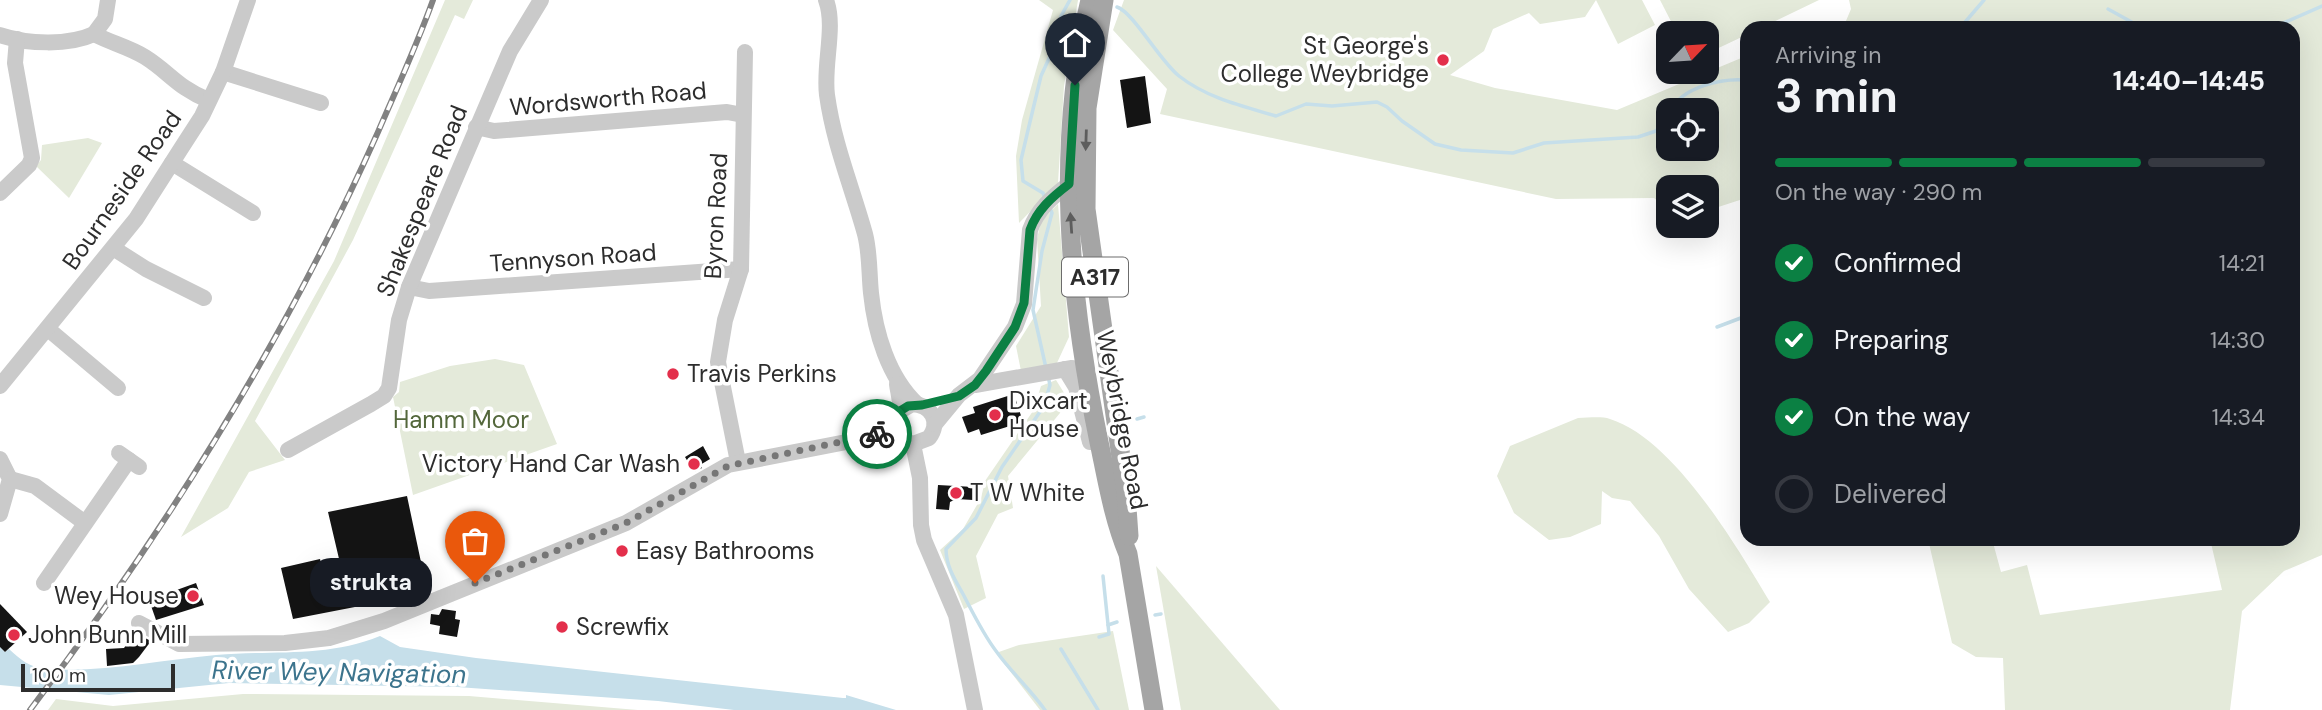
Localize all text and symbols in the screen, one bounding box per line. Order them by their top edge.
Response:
pin [1045,13,1105,85]
north arrow [1656,21,1718,84]
map controls [1656,21,1719,238]
icon: home [1056,24,1094,62]
place label: St George's College Weybridge [1221,30,1429,89]
text: Arriving in [1775,40,1881,70]
marker: St George's College Weybridge [1435,52,1451,68]
text: 14:40–14:45 [2113,64,2265,98]
text: 3 min [1775,66,1898,126]
street label: Wordsworth Road [508,74,708,123]
button: locate [1656,98,1719,161]
street label: Shakespeare Road [369,101,474,301]
street label: Bourneside Road [55,104,188,275]
one-way arrow [1080,130,1091,152]
street label: Byron Road [697,152,734,280]
button: layers [1656,175,1719,238]
text: On the way · 290 m [1775,177,1982,207]
one-way arrow [1065,211,1076,233]
street label: Tennyson Road [489,236,657,279]
icon: check [1775,244,1813,282]
text: Confirmed [1834,246,1961,280]
text: 14:21 [2219,248,2265,278]
road number: A317 [1062,258,1128,296]
icon: check [1775,321,1813,359]
text: Preparing [1834,323,1949,357]
text: 14:30 [2210,325,2265,355]
street label: Weybridge Road [1090,328,1155,512]
place label: Travis Perkins [687,358,837,389]
marker: Travis Perkins [665,366,681,382]
place label: Dixcart House [1009,385,1088,444]
icon: check [1775,398,1813,436]
courier [842,399,912,469]
text: On the way [1834,400,1970,434]
text: 14:34 [2212,402,2265,432]
park label: Hamm Moor [393,404,529,435]
marker: Dixcart House [987,407,1003,423]
icon: bike [858,415,896,453]
place label: Victory Hand Car Wash [422,448,680,479]
marker: Victory Hand Car Wash [686,456,702,472]
place label: T W White [970,477,1085,508]
text: Delivered [1834,477,1947,511]
marker: T W White [948,485,964,501]
pin [445,511,505,583]
icon: bag [456,522,494,560]
place label: Easy Bathrooms [636,535,815,566]
marker: Easy Bathrooms [614,543,630,559]
callout: strukta [310,558,433,608]
text: strukta [330,567,412,597]
place label: Wey House [54,580,179,611]
marker: Wey House [185,588,201,604]
place label: Screwfix [576,611,669,642]
place label: John Bunn Mill [28,619,187,650]
marker: Screwfix [554,619,570,635]
marker: John Bunn Mill [6,627,22,643]
water label: River Wey Navigation [211,653,467,691]
scale bar [21,661,175,693]
text: 100 m [32,663,86,688]

